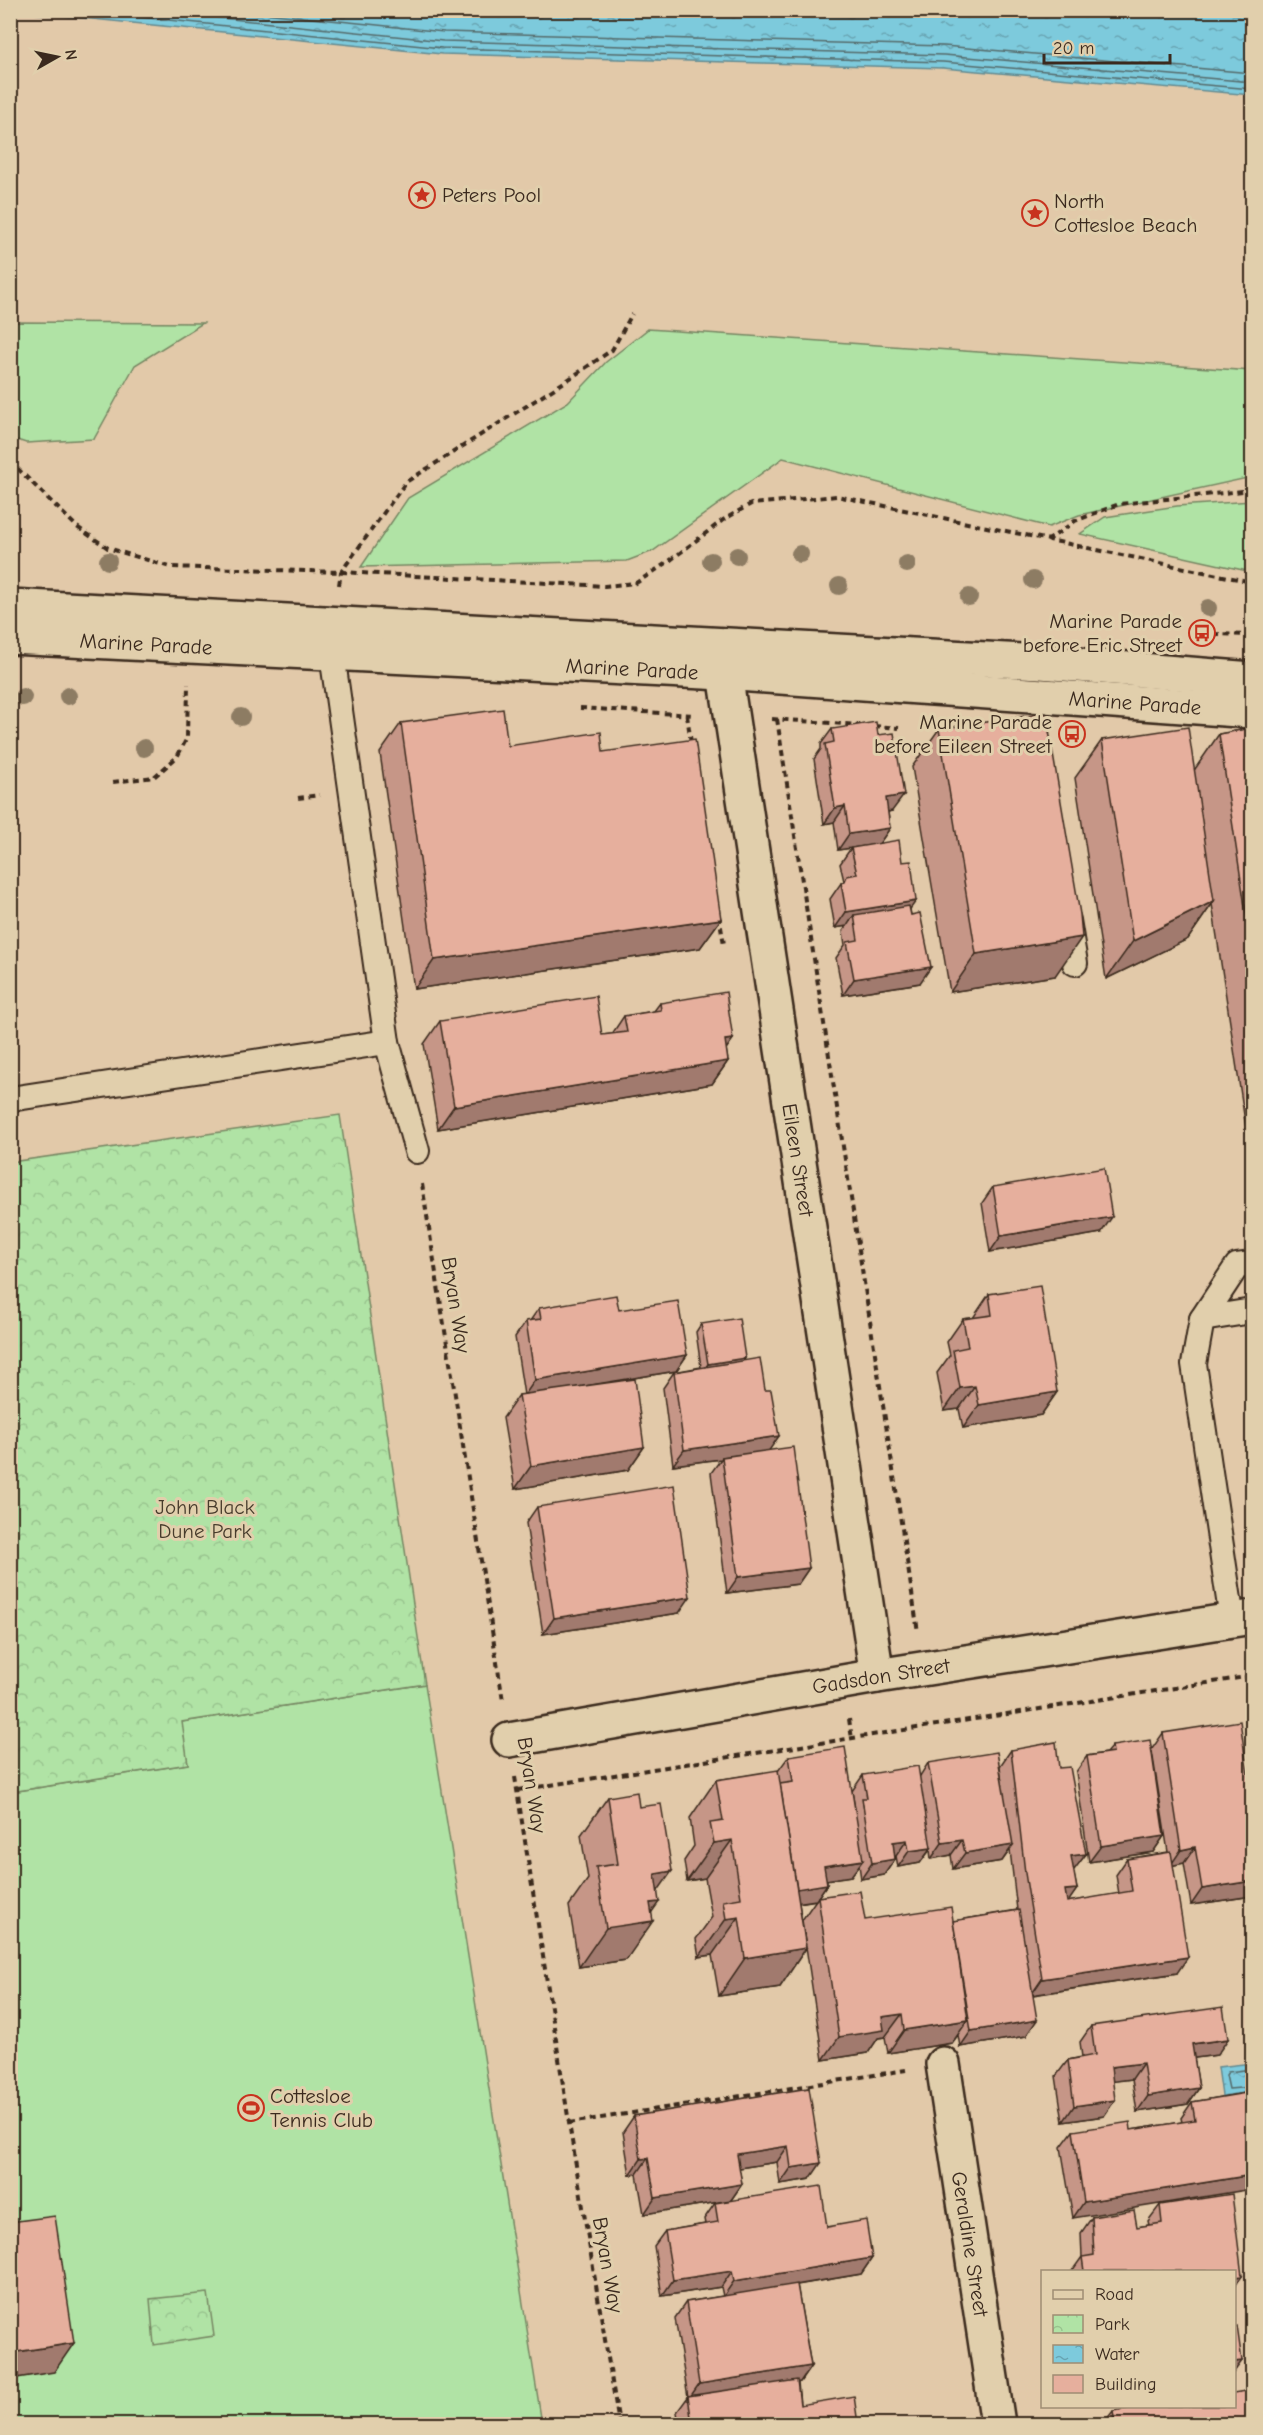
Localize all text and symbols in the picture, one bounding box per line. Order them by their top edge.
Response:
north arrow [27,27,87,87]
scale bar [1044,27,1170,65]
text: 20 m [1053,38,1094,59]
text: N [61,48,81,61]
place icon: Peters Pool [407,180,437,210]
place label: Peters Pool [442,183,541,207]
place label: North Cottesloe Beach [1054,189,1197,237]
place icon: North Cottesloe Beach [1020,198,1050,228]
place label: Marine Parade before Eric Street [1023,609,1183,657]
bus stop icon: Marine Parade before Eric Street [1187,618,1217,648]
street label: Marine Parade [79,629,213,659]
street label: Marine Parade [565,654,699,684]
street label: Marine Parade [1068,686,1202,720]
place label: Marine Parade before Eileen Street [874,710,1053,758]
bus stop icon: Marine Parade before Eileen Street [1057,719,1087,749]
street label: Eileen Street [777,1102,819,1219]
street label: Bryan Way [437,1255,476,1355]
park label: John Black Dune Park [155,1495,255,1543]
street label: Gadsdon Street [810,1653,953,1699]
street label: Bryan Way [513,1735,552,1835]
place label: Cottesloe Tennis Club [270,2084,373,2132]
sports icon: Cottesloe Tennis Club [236,2093,266,2123]
street label: Geraldine Street [947,2170,993,2319]
street label: Bryan Way [588,2215,628,2315]
legend [1041,2270,1236,2408]
text: Road [1095,2284,1134,2305]
text: Park [1095,2314,1130,2335]
text: Water [1095,2344,1140,2365]
text: Building [1095,2374,1157,2395]

